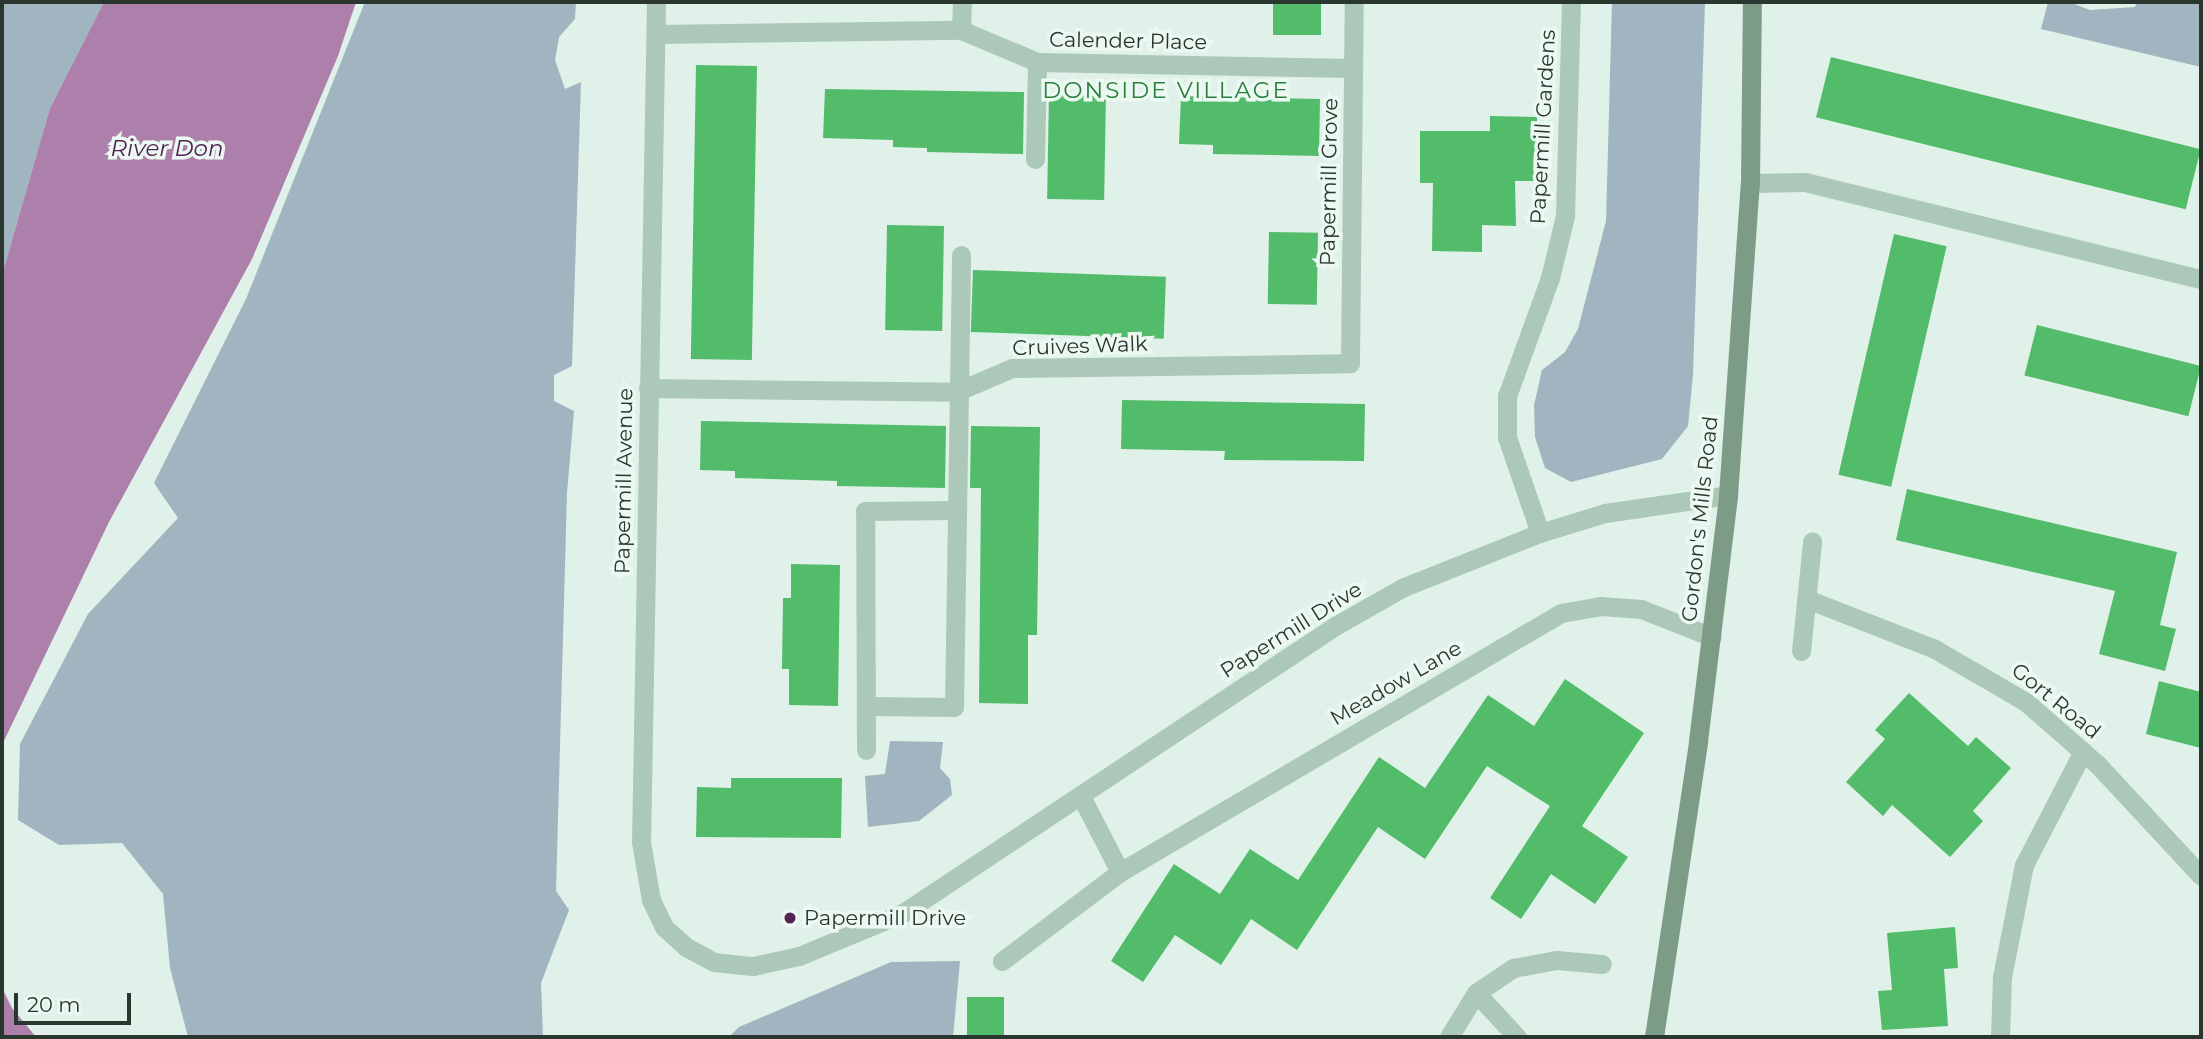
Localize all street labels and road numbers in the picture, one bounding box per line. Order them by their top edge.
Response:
street label: Calender Place [1049,27,1207,55]
street label: Papermill Gardens [1525,29,1561,225]
street label: Papermill Grove [1315,98,1343,266]
street label: Cruives Walk [1012,331,1148,361]
street label: Papermill Avenue [610,388,638,574]
street label: Gordon's Mills Road [1677,415,1723,623]
street label: Papermill Drive [1216,576,1366,684]
street label: Meadow Lane [1326,635,1466,731]
street label: Gort Road [2006,658,2106,744]

